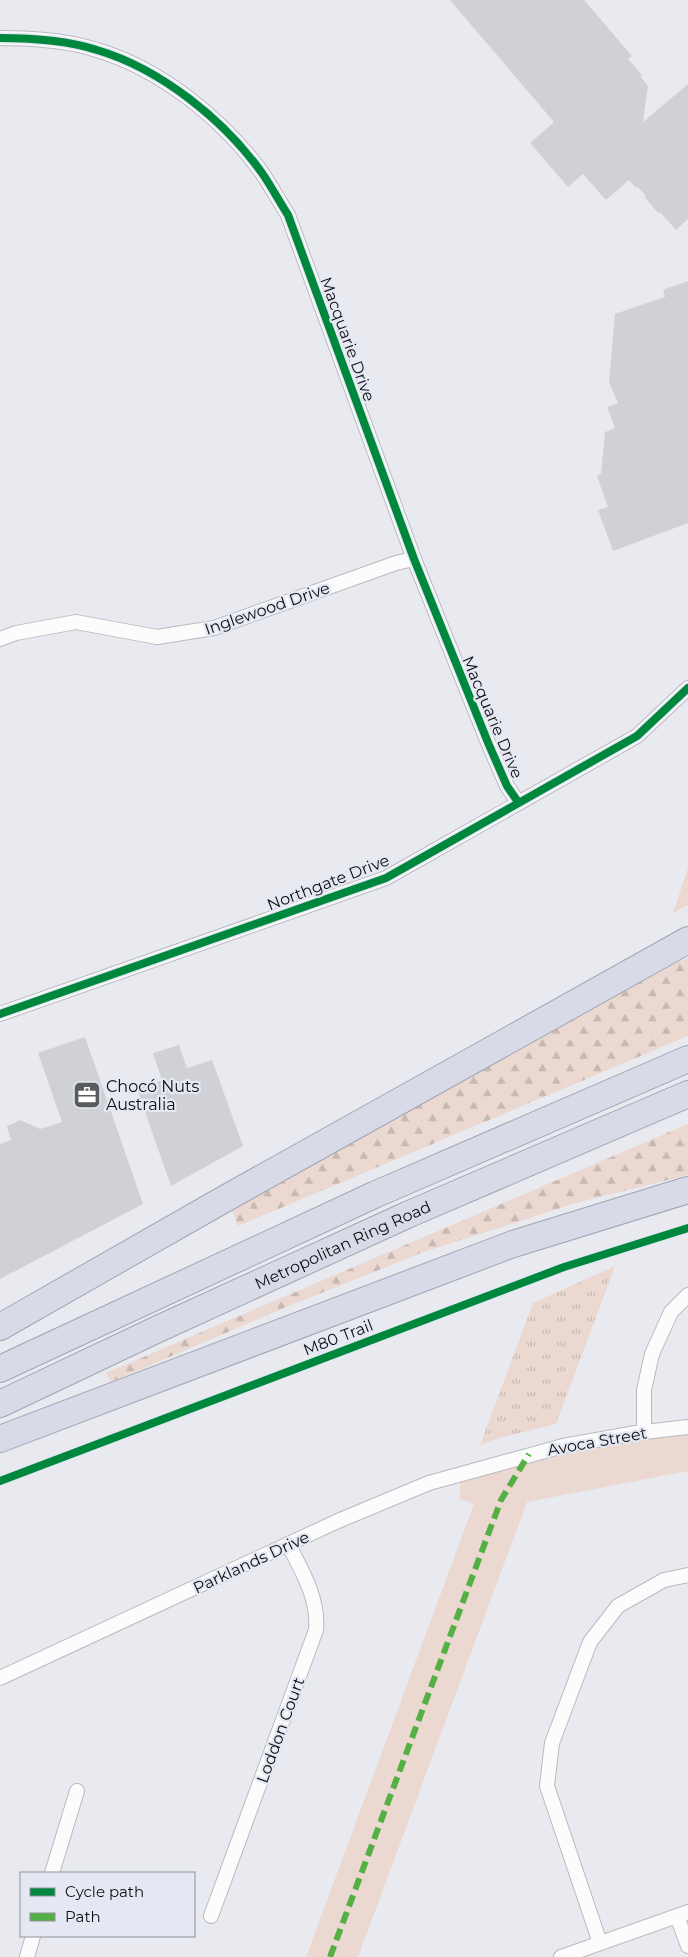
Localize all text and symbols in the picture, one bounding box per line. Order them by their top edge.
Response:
street label: Macquarie Drive [316,274,379,404]
street label: Inglewood Drive [202,578,332,639]
street label: Macquarie Drive [458,653,527,781]
street label: Northgate Drive [264,850,392,915]
place label: Chocó Nuts Australia [106,1077,200,1114]
office icon: Chocó Nuts Australia [72,1080,102,1110]
street label: Metropolitan Ring Road [252,1197,434,1293]
street label: M80 Trail [301,1316,376,1359]
street label: Avoca Street [546,1423,649,1460]
street label: Parklands Drive [190,1527,312,1598]
street label: Loddon Court [253,1674,309,1786]
legend [20,1872,195,1937]
text: Cycle path [65,1882,144,1901]
text: Path [65,1907,101,1926]

